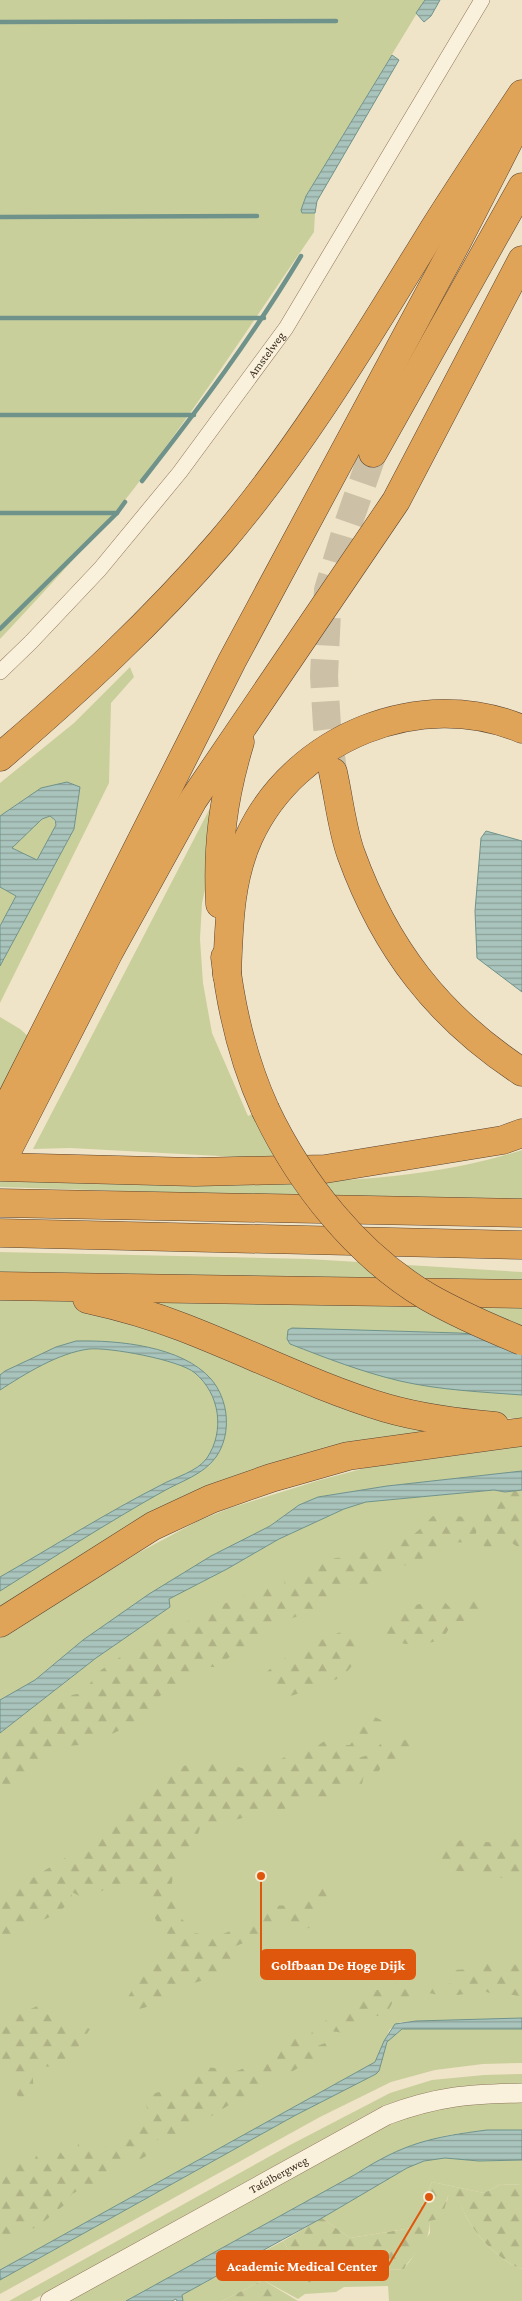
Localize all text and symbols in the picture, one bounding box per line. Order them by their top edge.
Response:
street label: Amstelweg [245,329,288,380]
callout: Golfbaan De Hoge Dijk [261,1950,415,1979]
text: Golfbaan De Hoge Dijk [271,1957,405,1974]
street label: Tafelbergweg [247,2153,310,2197]
callout: Academic Medical Center [217,2251,388,2280]
text: Academic Medical Center [226,2258,378,2274]

